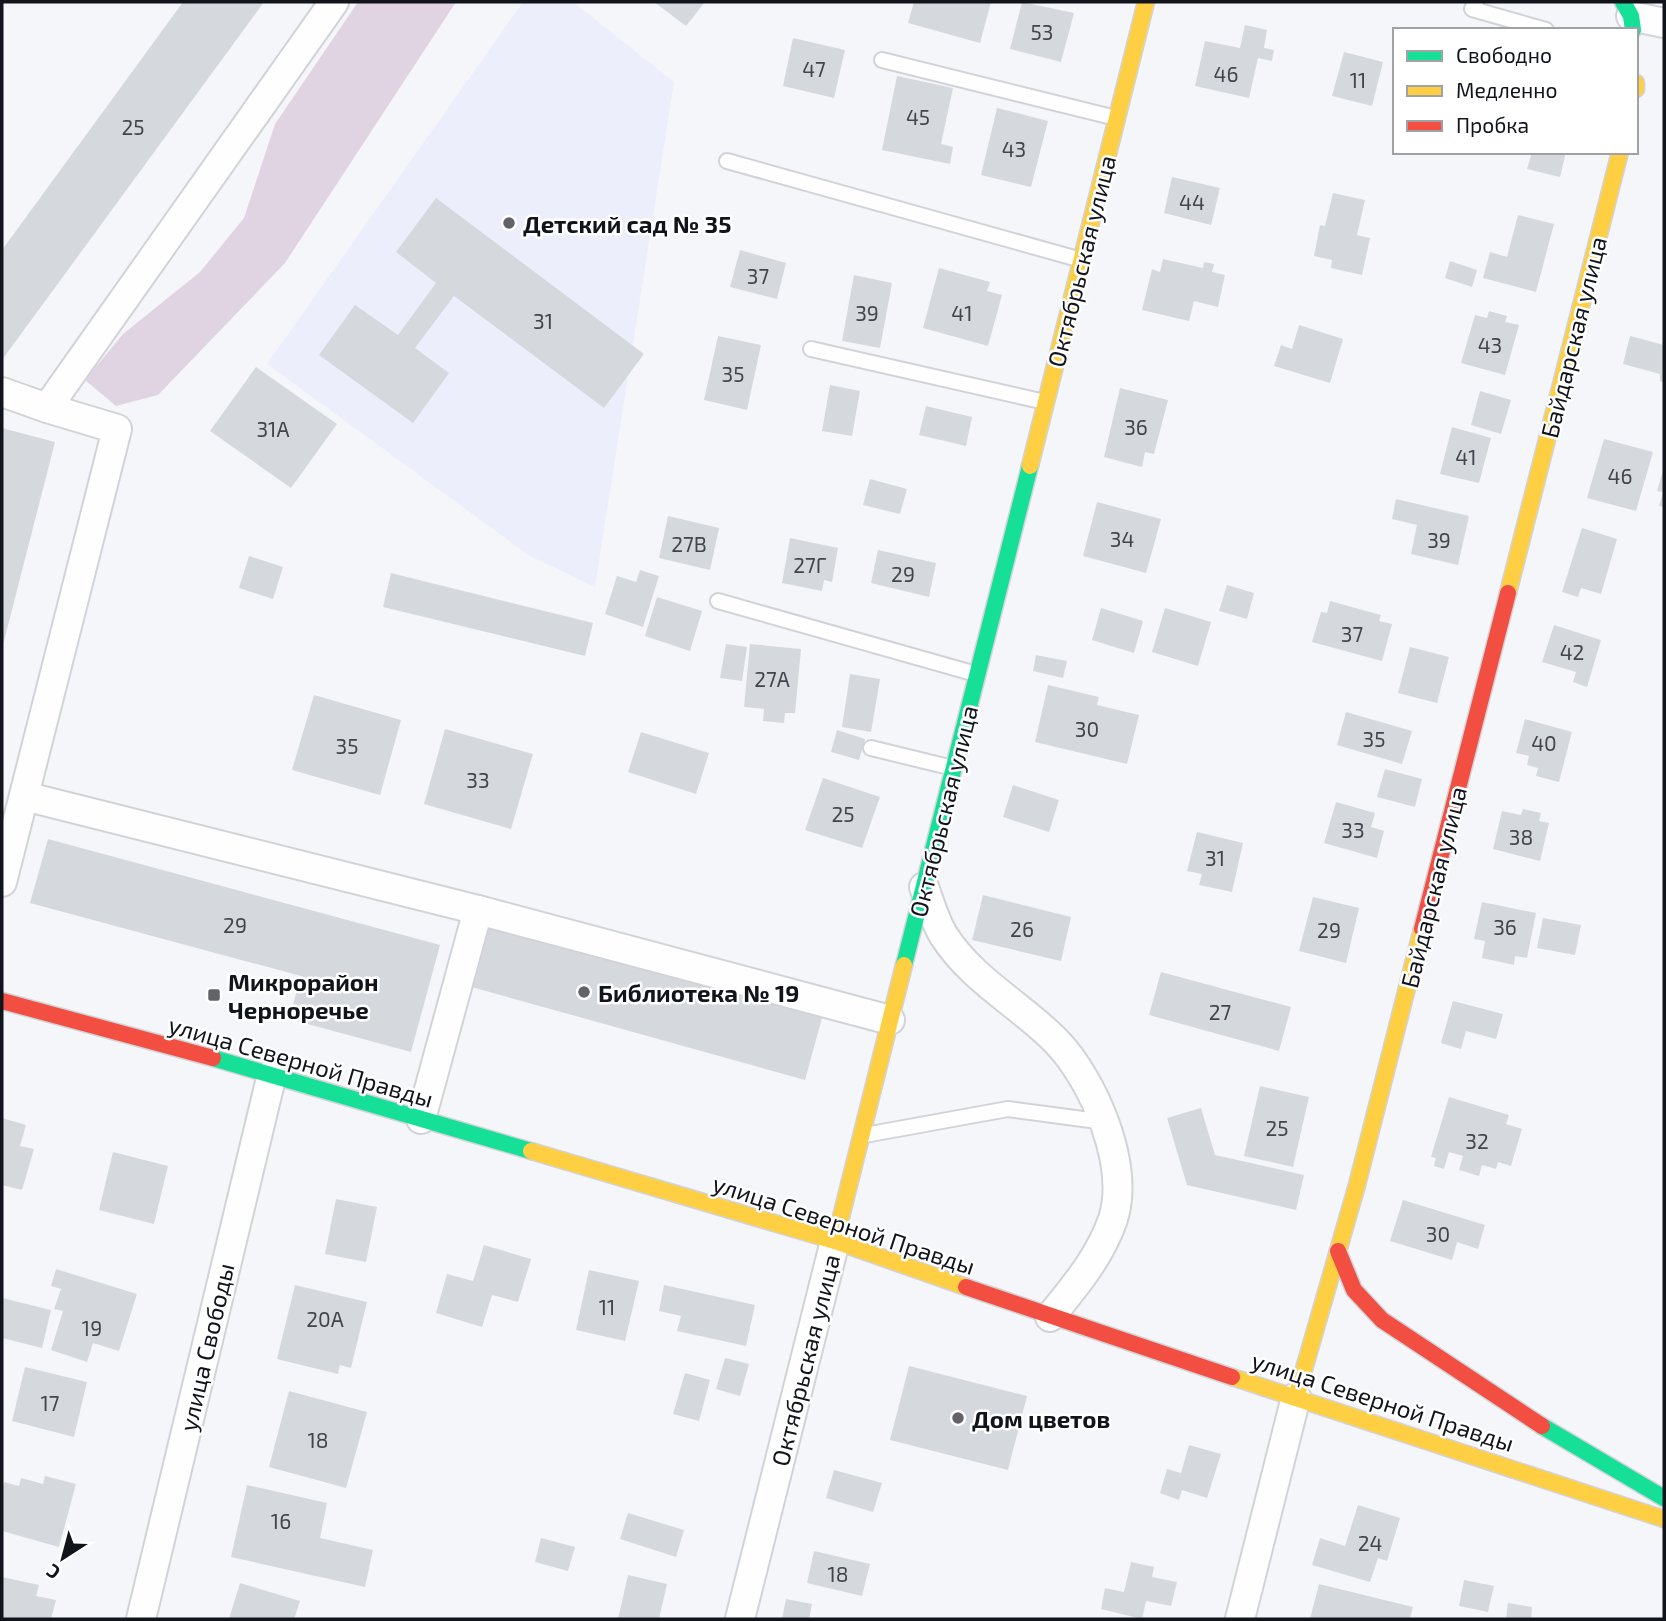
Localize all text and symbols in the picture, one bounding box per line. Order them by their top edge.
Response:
house number: 53 [1031,19,1053,44]
legend [1393,28,1638,154]
text: Свободно [1456,42,1552,67]
house number: 47 [802,56,826,81]
house number: 46 [1214,61,1238,86]
house number: 11 [1350,67,1366,92]
text: Медленно [1456,77,1558,102]
house number: 45 [906,104,930,129]
text: Пробка [1456,112,1529,137]
house number: 25 [121,114,145,139]
house number: 43 [1002,136,1026,161]
street label: Октябрьская улица [1041,152,1122,370]
house number: 44 [1179,189,1205,214]
place label: Детский сад № 35 [523,209,731,238]
marker: Детский сад № 35 [501,215,517,231]
street label: Байдарская улица [1534,233,1613,441]
house number: 37 [747,263,769,288]
house number: 39 [855,300,879,325]
house number: 41 [951,300,973,325]
house number: 31 [533,308,553,333]
house number: 43 [1478,332,1502,357]
house number: 35 [722,361,744,386]
house number: 36 [1124,414,1148,439]
house number: 31А [256,416,290,441]
house number: 41 [1455,444,1477,469]
house number: 46 [1608,463,1632,488]
house number: 34 [1110,526,1134,551]
house number: 39 [1427,527,1451,552]
house number: 27В [671,531,707,556]
house number: 27Г [793,552,827,577]
house number: 29 [891,561,915,586]
house number: 37 [1341,621,1363,646]
house number: 42 [1560,639,1584,664]
house number: 27А [754,666,790,691]
street label: Октябрьская улица [903,702,984,920]
house number: 30 [1075,716,1099,741]
house number: 35 [1363,726,1385,751]
house number: 40 [1531,730,1557,755]
house number: 35 [336,733,358,758]
house number: 33 [466,767,490,792]
street label: Байдарская улица [1394,783,1473,991]
house number: 25 [831,801,855,826]
house number: 33 [1341,817,1365,842]
house number: 38 [1509,824,1533,849]
house number: 31 [1205,845,1225,870]
house number: 29 [223,912,247,937]
house number: 36 [1493,914,1517,939]
house number: 26 [1010,916,1034,941]
house number: 29 [1317,917,1341,942]
place label: Микрорайон Черноречье [228,967,378,1024]
place label: Библиотека № 19 [598,978,799,1007]
marker: Библиотека № 19 [576,984,592,1000]
marker: Микрорайон Черноречье [206,987,222,1003]
house number: 27 [1209,999,1232,1024]
street label: улица Северной Правды [165,1009,437,1114]
house number: 25 [1265,1115,1289,1140]
house number: 32 [1465,1128,1489,1153]
street label: улица Северной Правды [709,1168,979,1281]
house number: 30 [1426,1221,1450,1246]
street label: Октябрьская улица [765,1251,846,1469]
street label: улица Свободы [173,1260,240,1434]
house number: 11 [599,1294,615,1319]
house number: 20А [306,1306,344,1331]
house number: 19 [82,1315,102,1340]
street label: улица Северной Правды [1248,1345,1518,1458]
house number: 17 [40,1390,60,1415]
place label: Дом цветов [972,1404,1110,1433]
marker: Дом цветов [950,1410,966,1426]
house number: 18 [307,1427,329,1452]
house number: 16 [271,1508,291,1533]
north arrow [28,1523,98,1593]
house number: 24 [1358,1530,1382,1555]
text: С [41,1560,64,1585]
house number: 18 [827,1561,849,1586]

